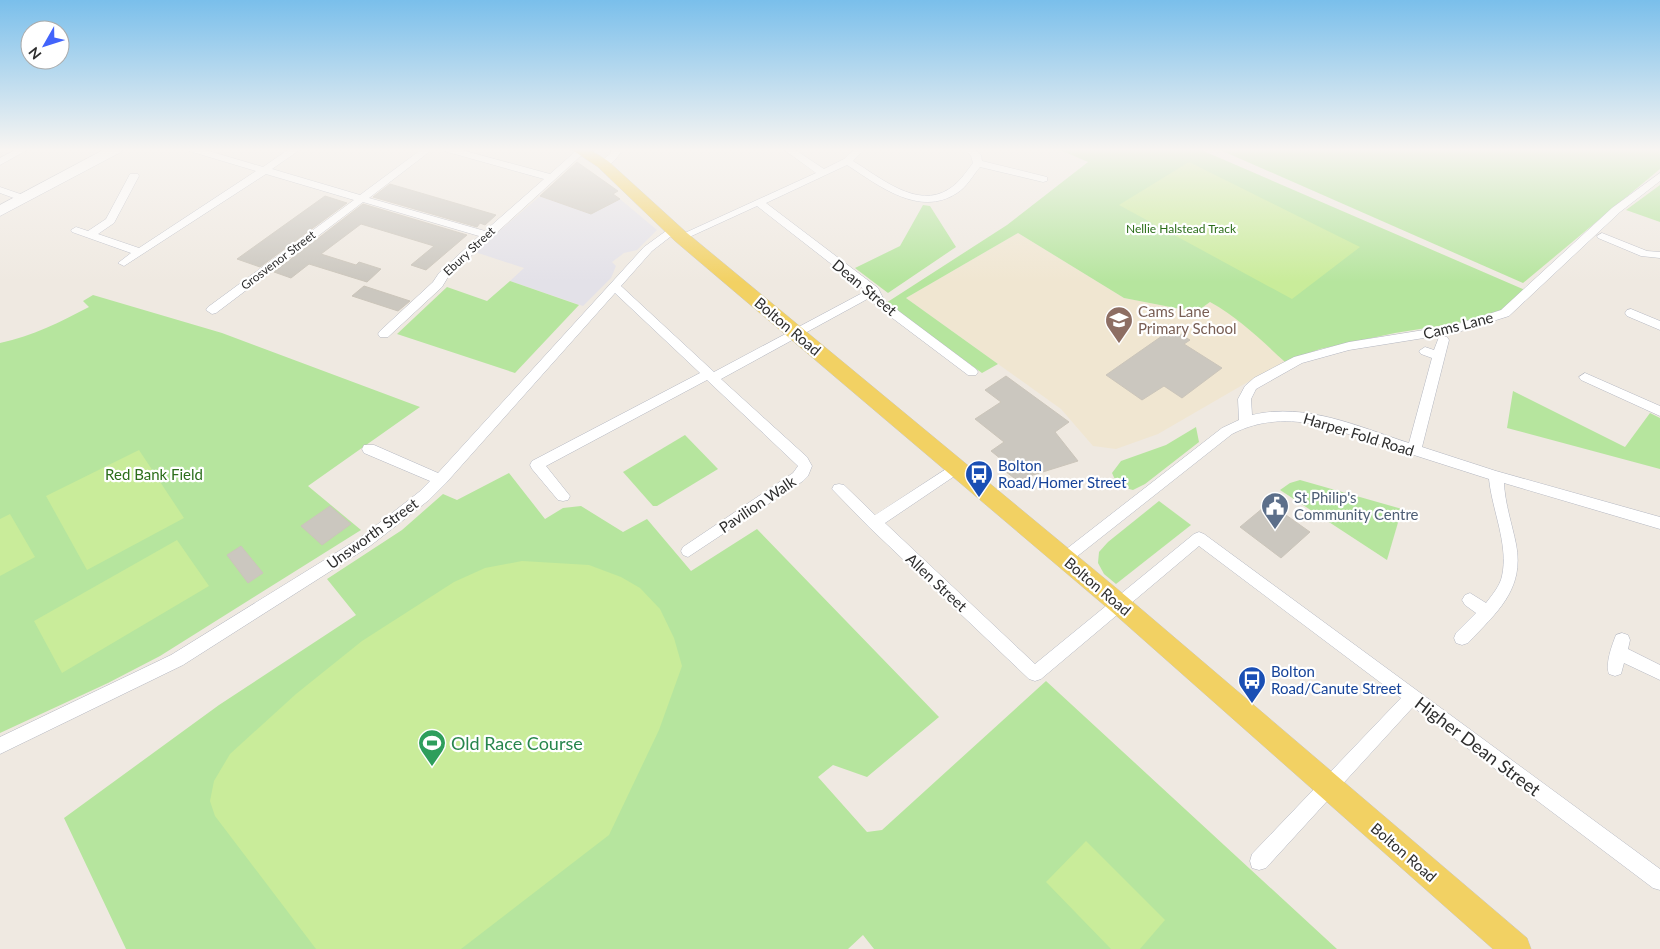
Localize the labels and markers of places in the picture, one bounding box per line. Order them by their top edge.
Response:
place label: Cams Lane Primary School [1138,302,1237,337]
school or university icon: Cams Lane Primary School [1104,305,1134,344]
place label: Bolton Road/Homer Street [998,456,1127,491]
bus stop icon: Bolton Road/Homer Street [964,459,994,498]
place label: St Philip's Community Centre [1294,488,1419,523]
public building icon: St Philip's Community Centre [1260,491,1290,530]
place label: Bolton Road/Canute Street [1271,662,1402,697]
bus stop icon: Bolton Road/Canute Street [1237,665,1267,704]
sports icon: Old Race Course [417,728,447,767]
place label: Old Race Course [451,732,583,754]

